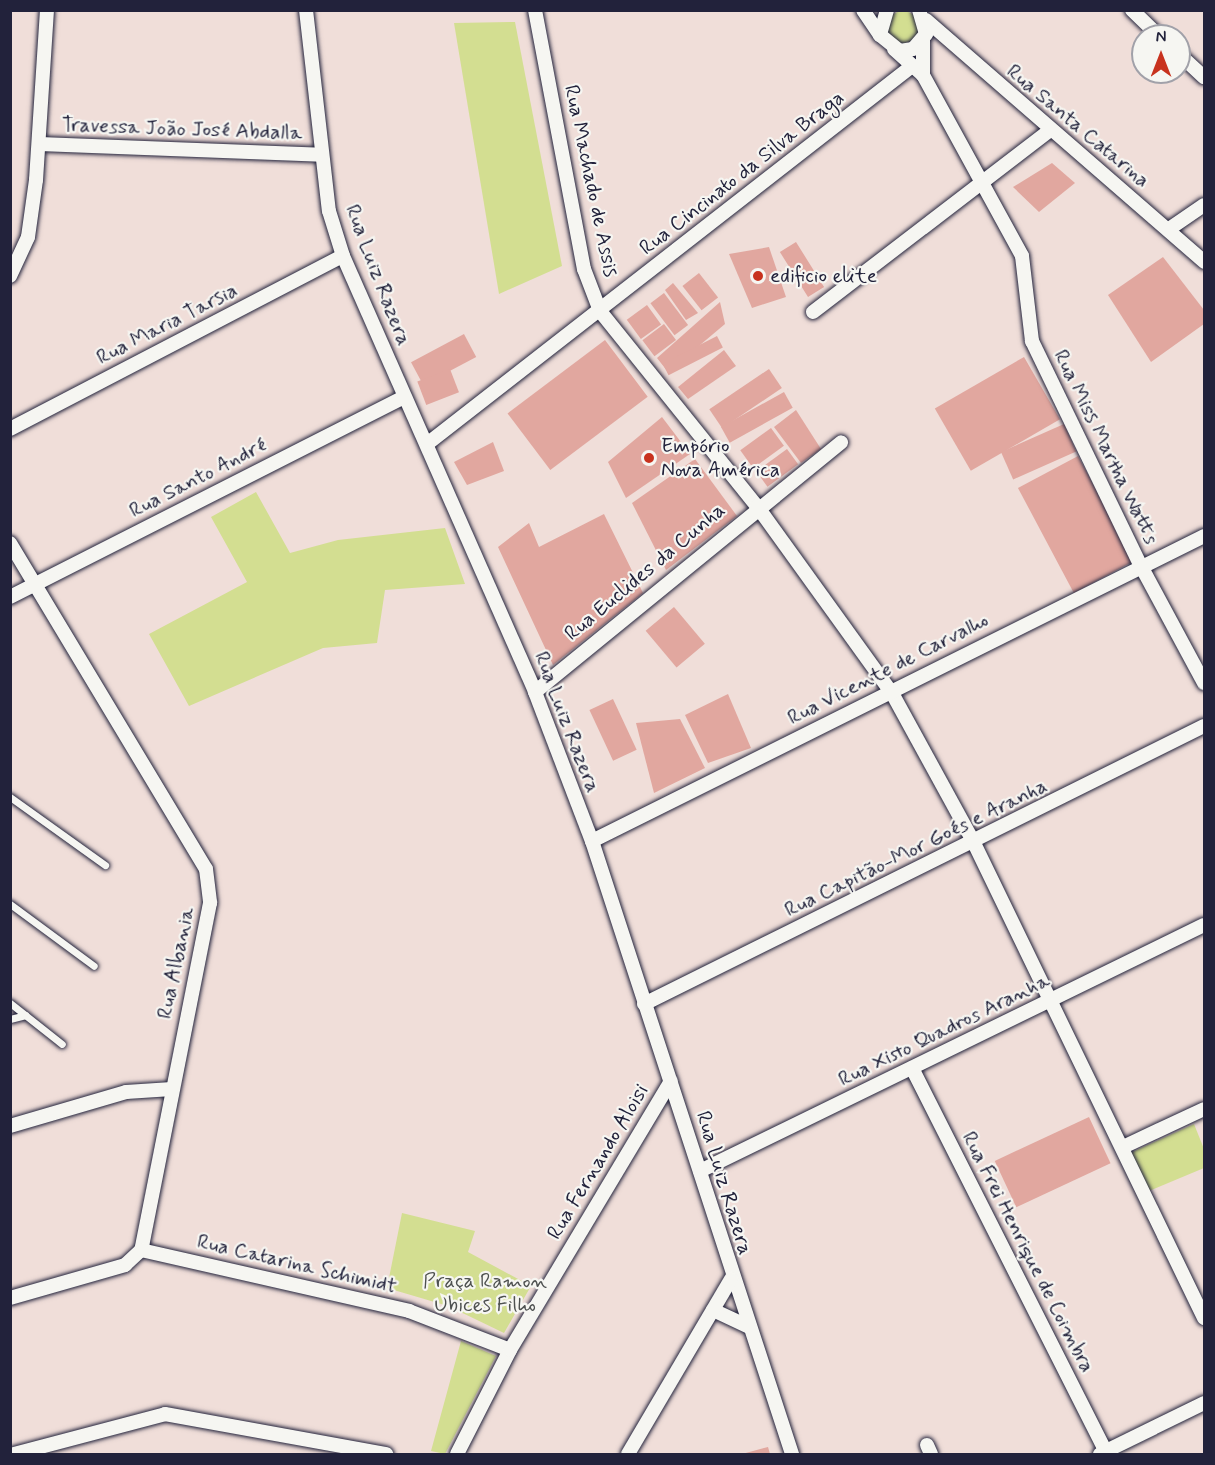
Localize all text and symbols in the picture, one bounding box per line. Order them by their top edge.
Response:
north arrow [1131,24,1191,84]
text: N [1156,27,1166,48]
street label: Rua Santa Catarina [1003,60,1153,192]
street label: Rua Machado de Assis [559,84,623,278]
street label: Rua Cincinato da Silva Braga [635,85,849,261]
street label: Travessa João José Abdalla [61,112,303,146]
street label: Rua Luiz Razera [340,202,416,348]
place label: edificio elite [770,263,878,289]
marker: edificio elite [751,269,765,283]
street label: Rua Maria Tarsia [93,278,241,370]
street label: Rua Miss Martha Watts [1047,345,1165,549]
street label: Rua Santo André [126,433,270,523]
place label: Empório Nova América [661,433,781,483]
marker: Empório Nova América [642,451,656,465]
street label: Rua Euclides da Cunha [562,500,728,644]
street label: Rua Vicente de Carvalho [784,608,992,730]
street label: Rua Luiz Razera [529,649,605,795]
street label: Rua Capitão-Mor Goés e Aranha [781,774,1051,922]
street label: Rua Albania [152,906,200,1020]
street label: Rua Xisto Quadros Aranha [836,969,1052,1091]
street label: Rua Fernando Aloisi [542,1081,654,1243]
street label: Rua Luiz Razera [690,1109,758,1257]
street label: Rua Frei Henrique de Coimbra [955,1125,1101,1379]
street label: Rua Catarina Schimidt [196,1229,398,1299]
park label: Praça Ramon Ubices Filho [422,1268,548,1318]

